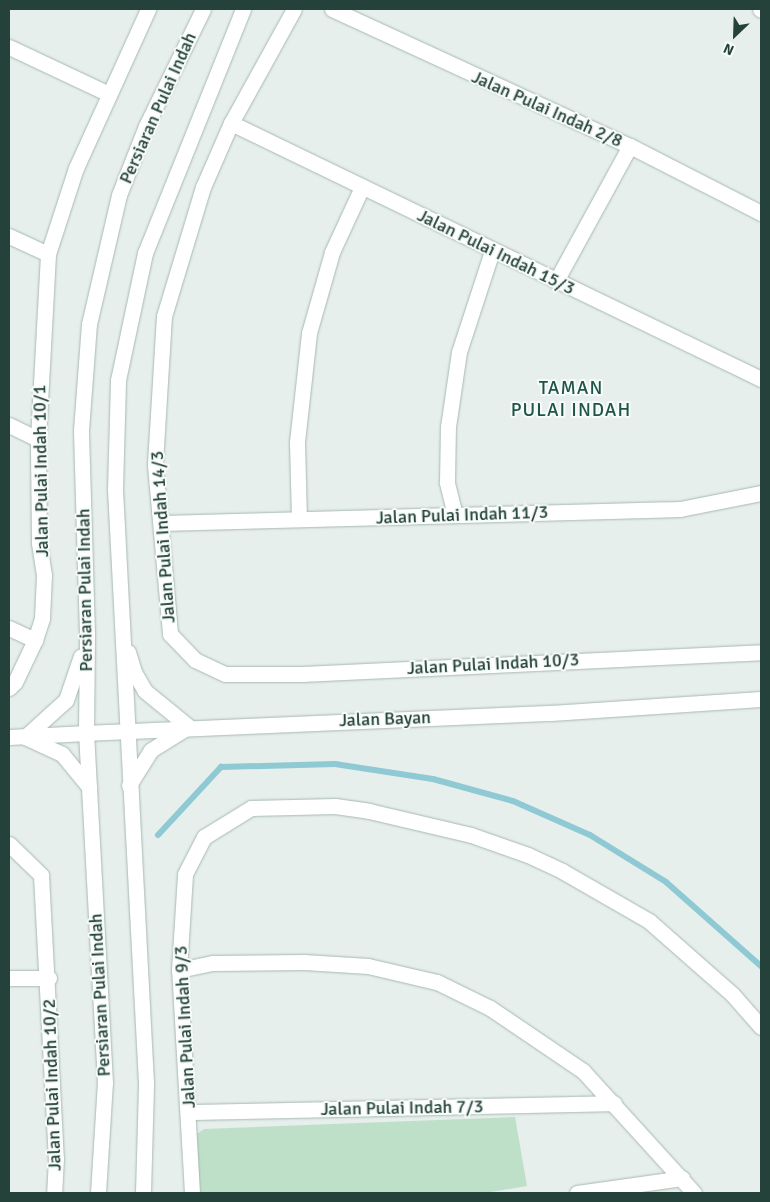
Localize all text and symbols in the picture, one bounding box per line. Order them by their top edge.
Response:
north arrow [710,10,760,60]
street label: Persiaran Pulai Indah [115,29,201,187]
text: N [721,39,737,59]
street label: Jalan Pulai Indah 2/8 [468,66,626,152]
street label: Jalan Pulai Indah 15/3 [414,205,578,299]
district label: TAMAN PULAI INDAH [509,378,633,422]
street label: Jalan Pulai Indah 10/1 [29,385,53,557]
street label: Jalan Pulai Indah 14/3 [146,450,180,624]
street label: Jalan Pulai Indah 11/3 [375,501,549,529]
street label: Persiaran Pulai Indah [73,508,97,672]
street label: Jalan Pulai Indah 10/3 [406,649,580,679]
street label: Jalan Bayan [339,707,431,731]
street label: Persiaran Pulai Indah [85,913,115,1077]
street label: Jalan Pulai Indah 9/3 [170,945,200,1109]
street label: Jalan Pulai Indah 10/2 [38,998,66,1172]
street label: Jalan Pulai Indah 7/3 [321,1096,483,1120]

